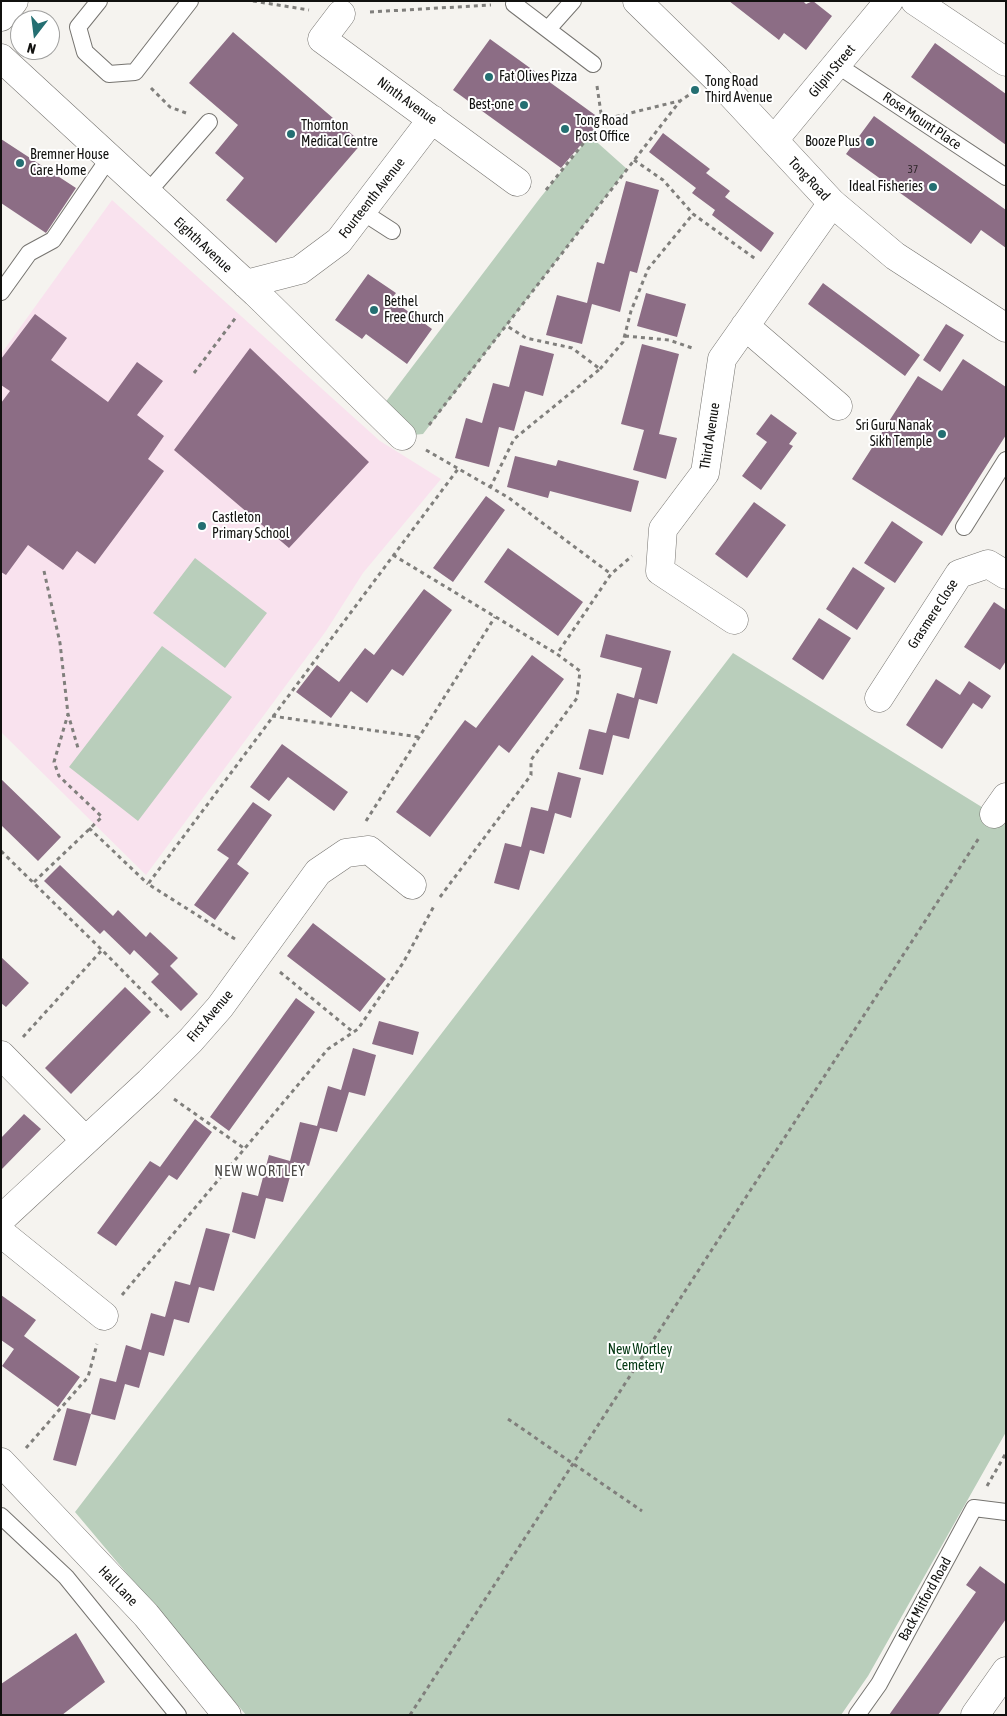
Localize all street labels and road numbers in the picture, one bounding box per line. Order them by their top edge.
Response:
street label: Gilpin Street [805,41,859,101]
street label: Ninth Avenue [374,74,440,128]
street label: Rose Mount Place [880,89,964,153]
street label: Fourteenth Avenue [335,154,409,242]
street label: Tong Road [785,154,833,204]
street label: Eighth Avenue [170,214,236,276]
street label: Third Avenue [696,401,724,471]
street label: Grasmere Close [904,576,962,652]
street label: First Avenue [183,987,237,1045]
street label: Back Mitford Road [895,1554,955,1644]
street label: Hall Lane [95,1563,141,1609]

